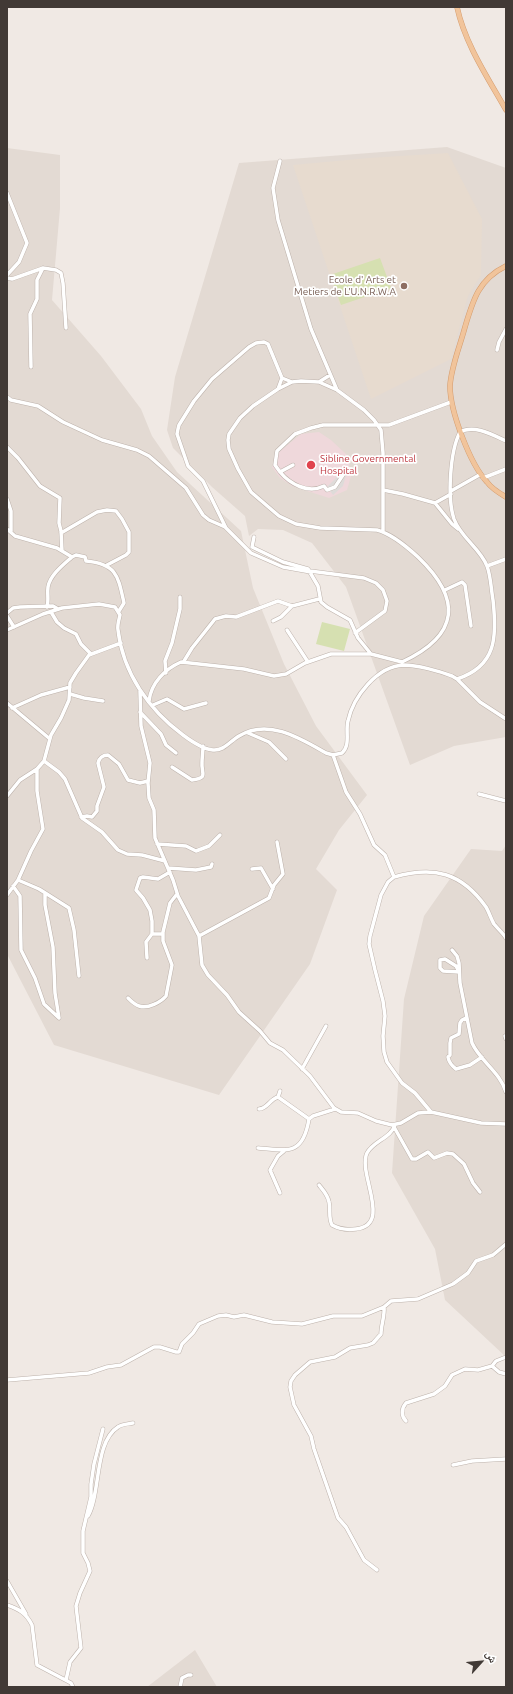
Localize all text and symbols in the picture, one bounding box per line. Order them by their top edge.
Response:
place label: Ecole d' Arts et Metiers de L'U.N.R.W.A [294,274,396,298]
marker: Ecole d' Arts et Metiers de L'U.N.R.W.A [399,281,409,291]
place label: Sibline Governmental Hospital [320,453,416,476]
marker: Sibline Governmental Hospital [305,459,317,471]
north arrow [461,1642,501,1682]
text: ش [484,1649,500,1664]

